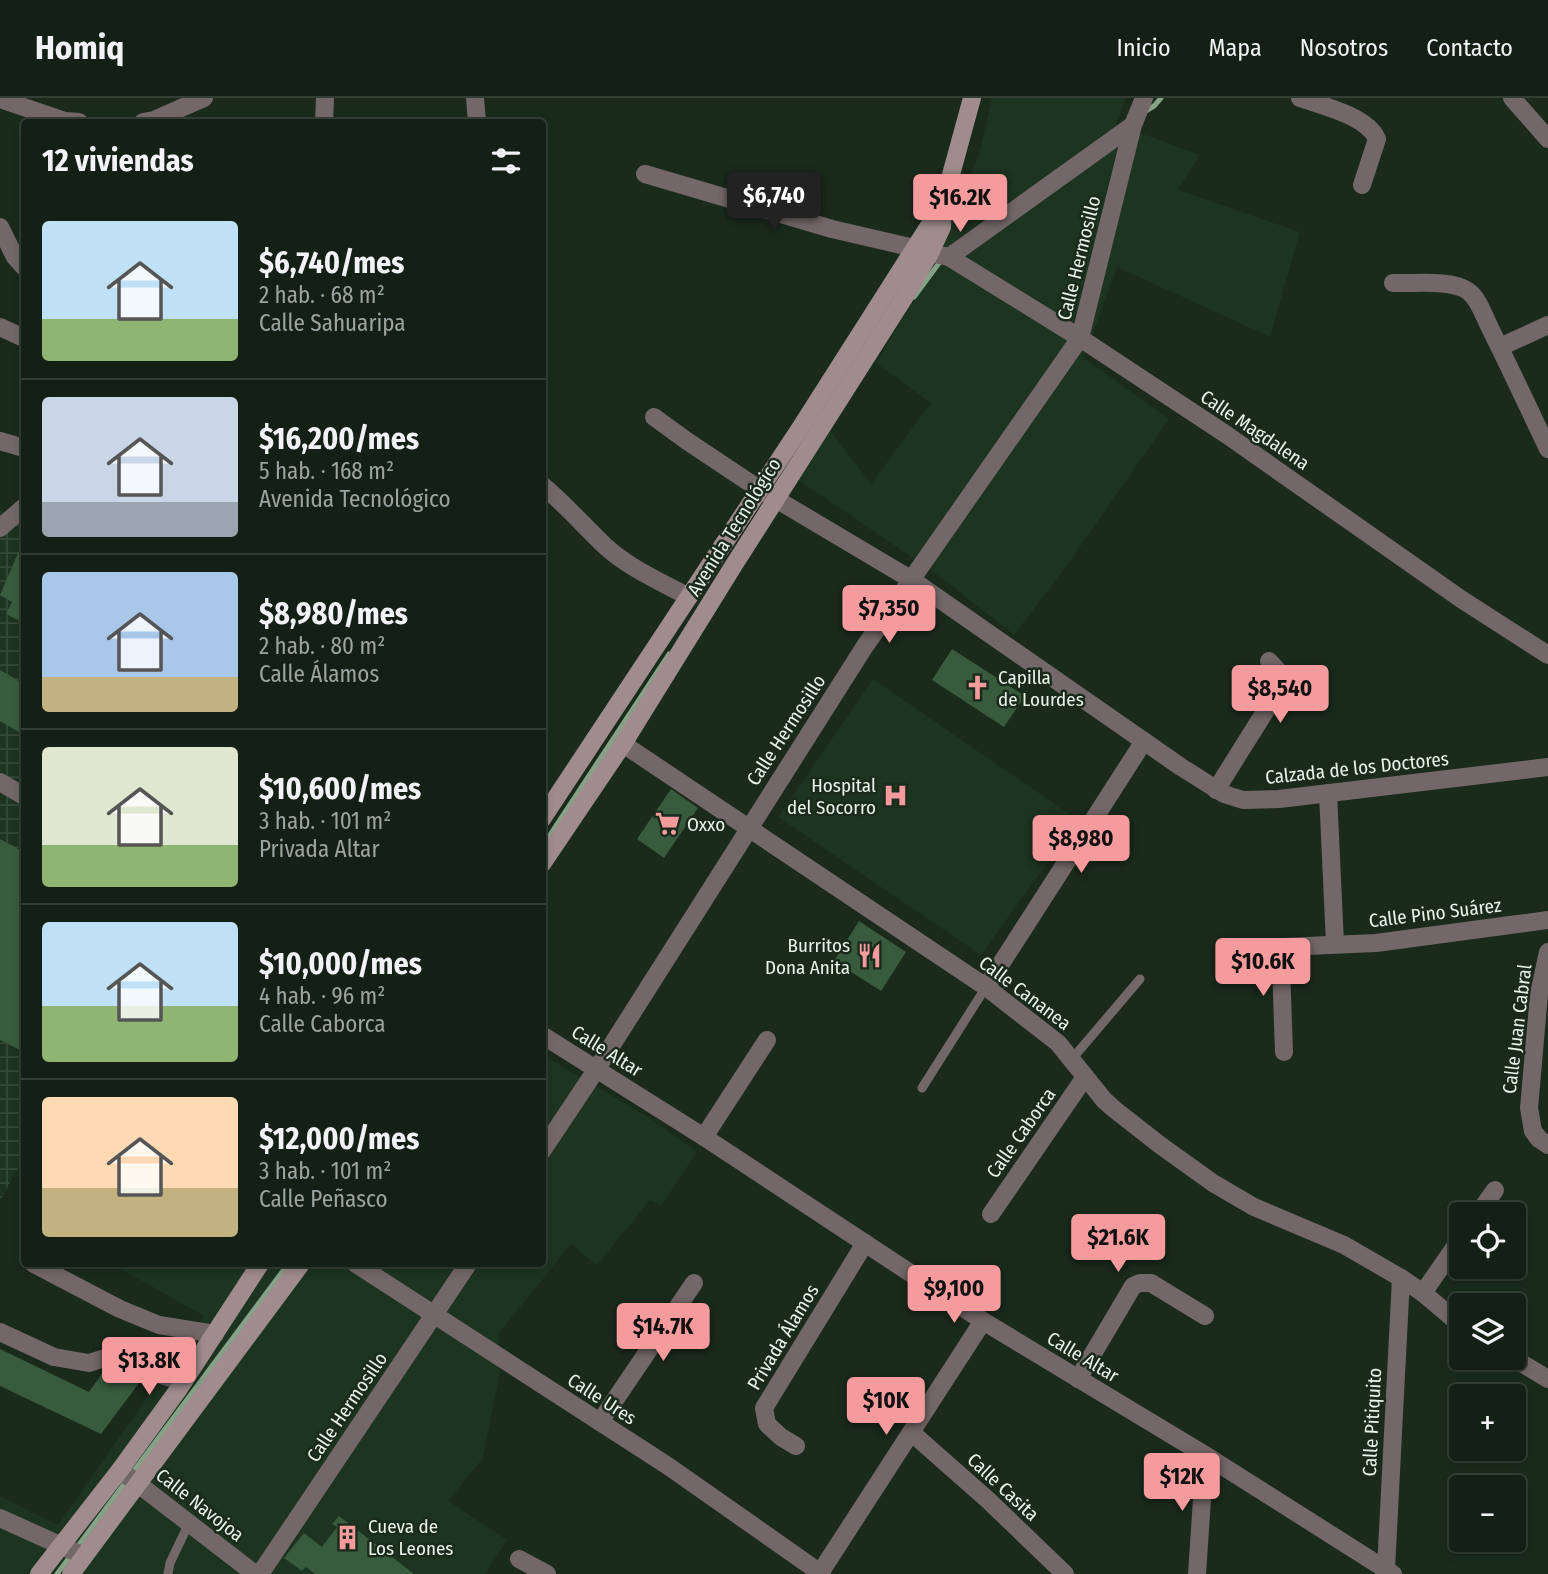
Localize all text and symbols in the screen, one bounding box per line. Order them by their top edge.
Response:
text: Homiq [35,28,124,68]
text: Inicio [1117,34,1171,62]
text: Mapa [1209,34,1262,62]
text: Nosotros [1300,34,1388,62]
text: Contacto [1426,34,1513,62]
icon: filters [487,142,525,180]
text: 12 viviendas [42,143,194,179]
pin: $6,740 [717,172,831,232]
pin: $16.2K [903,174,1017,234]
text: $6,740 [743,181,805,209]
text: $16.2K [929,183,991,211]
street label: Calle Hermosillo [1052,193,1106,323]
text: $6,740/mes [259,245,404,281]
icon: home [98,249,182,333]
text: 2 hab. · 68 m² [259,281,385,309]
text: Calle Sahuaripa [259,309,406,337]
street label: Calle Magdalena [1196,385,1314,475]
text: $16,200/mes [259,421,419,457]
icon: home [98,425,182,509]
street label: Avenida Tecnológico [682,454,786,600]
text: 5 hab. · 168 m² [259,457,394,485]
text: Avenida Tecnológico [259,485,451,513]
pin: $7,350 [832,586,946,645]
text: $7,350 [858,594,920,622]
text: $8,980/mes [259,596,408,632]
icon: home [98,600,182,684]
text: 2 hab. · 80 m² [259,632,385,660]
text: Calle Álamos [259,660,379,688]
place label: Capilla de Lourdes [998,666,1084,711]
pin: $8,540 [1223,666,1337,725]
street label: Calle Hermosillo [742,670,830,790]
church icon: Capilla de Lourdes [964,674,992,702]
text: $8,540 [1248,674,1312,702]
street label: Calzada de los Doctores [1264,747,1450,789]
text: $10,600/mes [259,771,421,807]
place label: Hospital del Socorro [787,774,876,819]
icon: home [98,775,182,859]
hospital icon: Hospital del Socorro [882,782,910,810]
text: 3 hab. · 101 m² [259,807,391,835]
supermarket icon: Oxxo [653,810,681,838]
place label: Oxxo [687,813,725,836]
pin: $8,980 [1024,816,1138,875]
text: $8,980 [1049,824,1113,852]
text: Privada Altar [259,835,379,863]
street label: Calle Pino Suárez [1368,893,1503,933]
place label: Burritos Dona Anita [765,934,850,979]
pin: $10.6K [1206,939,1320,998]
restaurant icon: Burritos Dona Anita [856,942,884,970]
text: $10,000/mes [259,946,422,982]
text: $10.6K [1231,947,1295,975]
icon: home [98,950,182,1034]
street label: Calle Cananea [975,951,1075,1035]
street label: Calle Juan Cabral [1498,963,1536,1095]
text: 4 hab. · 96 m² [259,982,385,1010]
text: Calle Caborca [259,1010,386,1038]
street label: Calle Altar [567,1020,647,1082]
street label: Calle Caborca [982,1084,1060,1182]
text: $12,000/mes [259,1121,419,1157]
icon: home [98,1125,182,1209]
text: 3 hab. · 101 m² [259,1157,391,1185]
text: Calle Peñasco [259,1185,388,1213]
map controls [1449,1202,1526,1552]
button: locate [1449,1202,1526,1279]
pin: $21.6K [1061,1214,1175,1274]
text: $21.6K [1087,1223,1149,1251]
pin: $9,100 [897,1266,1011,1325]
text: $9,100 [924,1274,984,1302]
street label: Privada Álamos [742,1280,824,1394]
button: layers [1449,1293,1526,1370]
pin: $14.7K [606,1304,720,1363]
text: $14.7K [633,1312,693,1340]
street label: Calle Altar [1043,1327,1123,1387]
pin: $13.8K [92,1338,206,1397]
text: $13.8K [118,1346,180,1374]
street label: Calle Hermosillo [302,1348,392,1466]
street label: Calle Pitiquito [1358,1367,1386,1477]
street label: Calle Ures [563,1368,641,1430]
pin: $10K [845,1378,927,1437]
button: + [1449,1384,1526,1461]
text: $10K [863,1386,909,1414]
street label: Calle Casita [962,1448,1044,1526]
pin: $12K [1141,1454,1223,1513]
text: $12K [1160,1462,1204,1490]
street label: Calle Navojoa [151,1464,249,1546]
button: − [1449,1475,1526,1552]
place label: Cueva de Los Leones [368,1515,453,1560]
building icon: Cueva de Los Leones [334,1523,362,1551]

